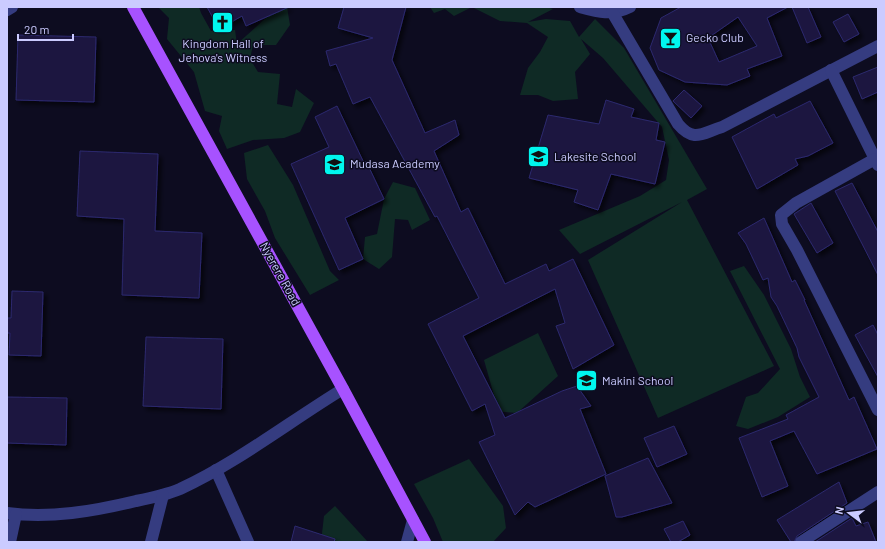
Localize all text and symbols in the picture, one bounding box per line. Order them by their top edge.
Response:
church icon: Kingdom Hall of Jehova's Witness [210,10,236,36]
scale bar [18,16,73,42]
text: 20 m [24,22,50,36]
bar icon: Gecko Club [658,25,684,51]
place label: Gecko Club [686,30,744,44]
place label: Kingdom Hall of Jehova's Witness [179,36,268,64]
school or university icon: Lakesite School [526,144,552,170]
place label: Lakesite School [554,149,636,163]
school or university icon: Mudasa Academy [321,151,347,177]
place label: Mudasa Academy [350,156,440,170]
street label: Nyerere Road [258,239,304,308]
school or university icon: Makini School [573,368,599,394]
place label: Makini School [602,373,673,387]
north arrow [829,493,869,533]
text: N [832,505,846,516]

